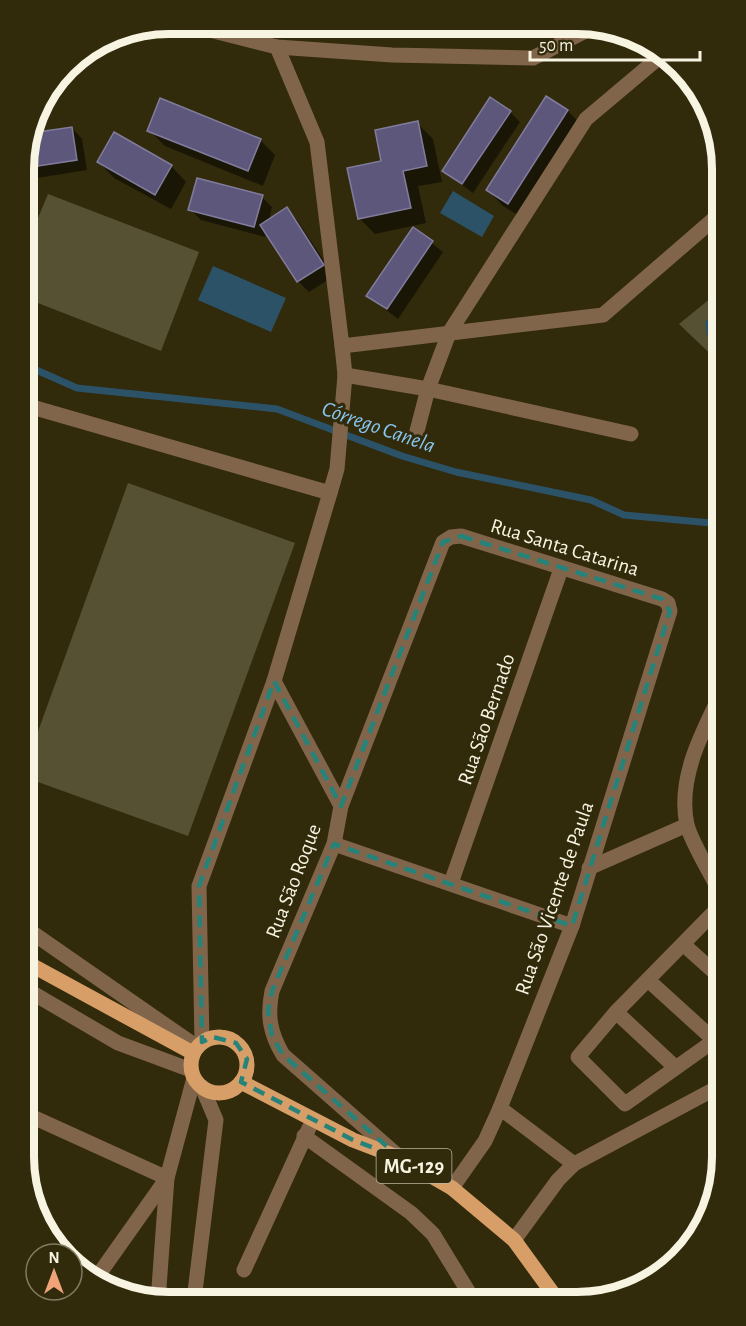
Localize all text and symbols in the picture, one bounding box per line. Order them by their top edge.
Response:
scale bar [530,24,700,62]
text: 50 m [539,37,573,55]
water label: Córrego Canela [319,397,438,457]
street label: Rua Santa Catarina [488,515,642,580]
street label: Rua São Bernado [454,651,519,787]
street label: Rua São Vicente de Paula [512,799,598,997]
street label: Rua São Roque [262,821,325,941]
road number: MG-129 [376,1149,452,1183]
north arrow [24,1242,84,1302]
text: N [48,1250,60,1266]

